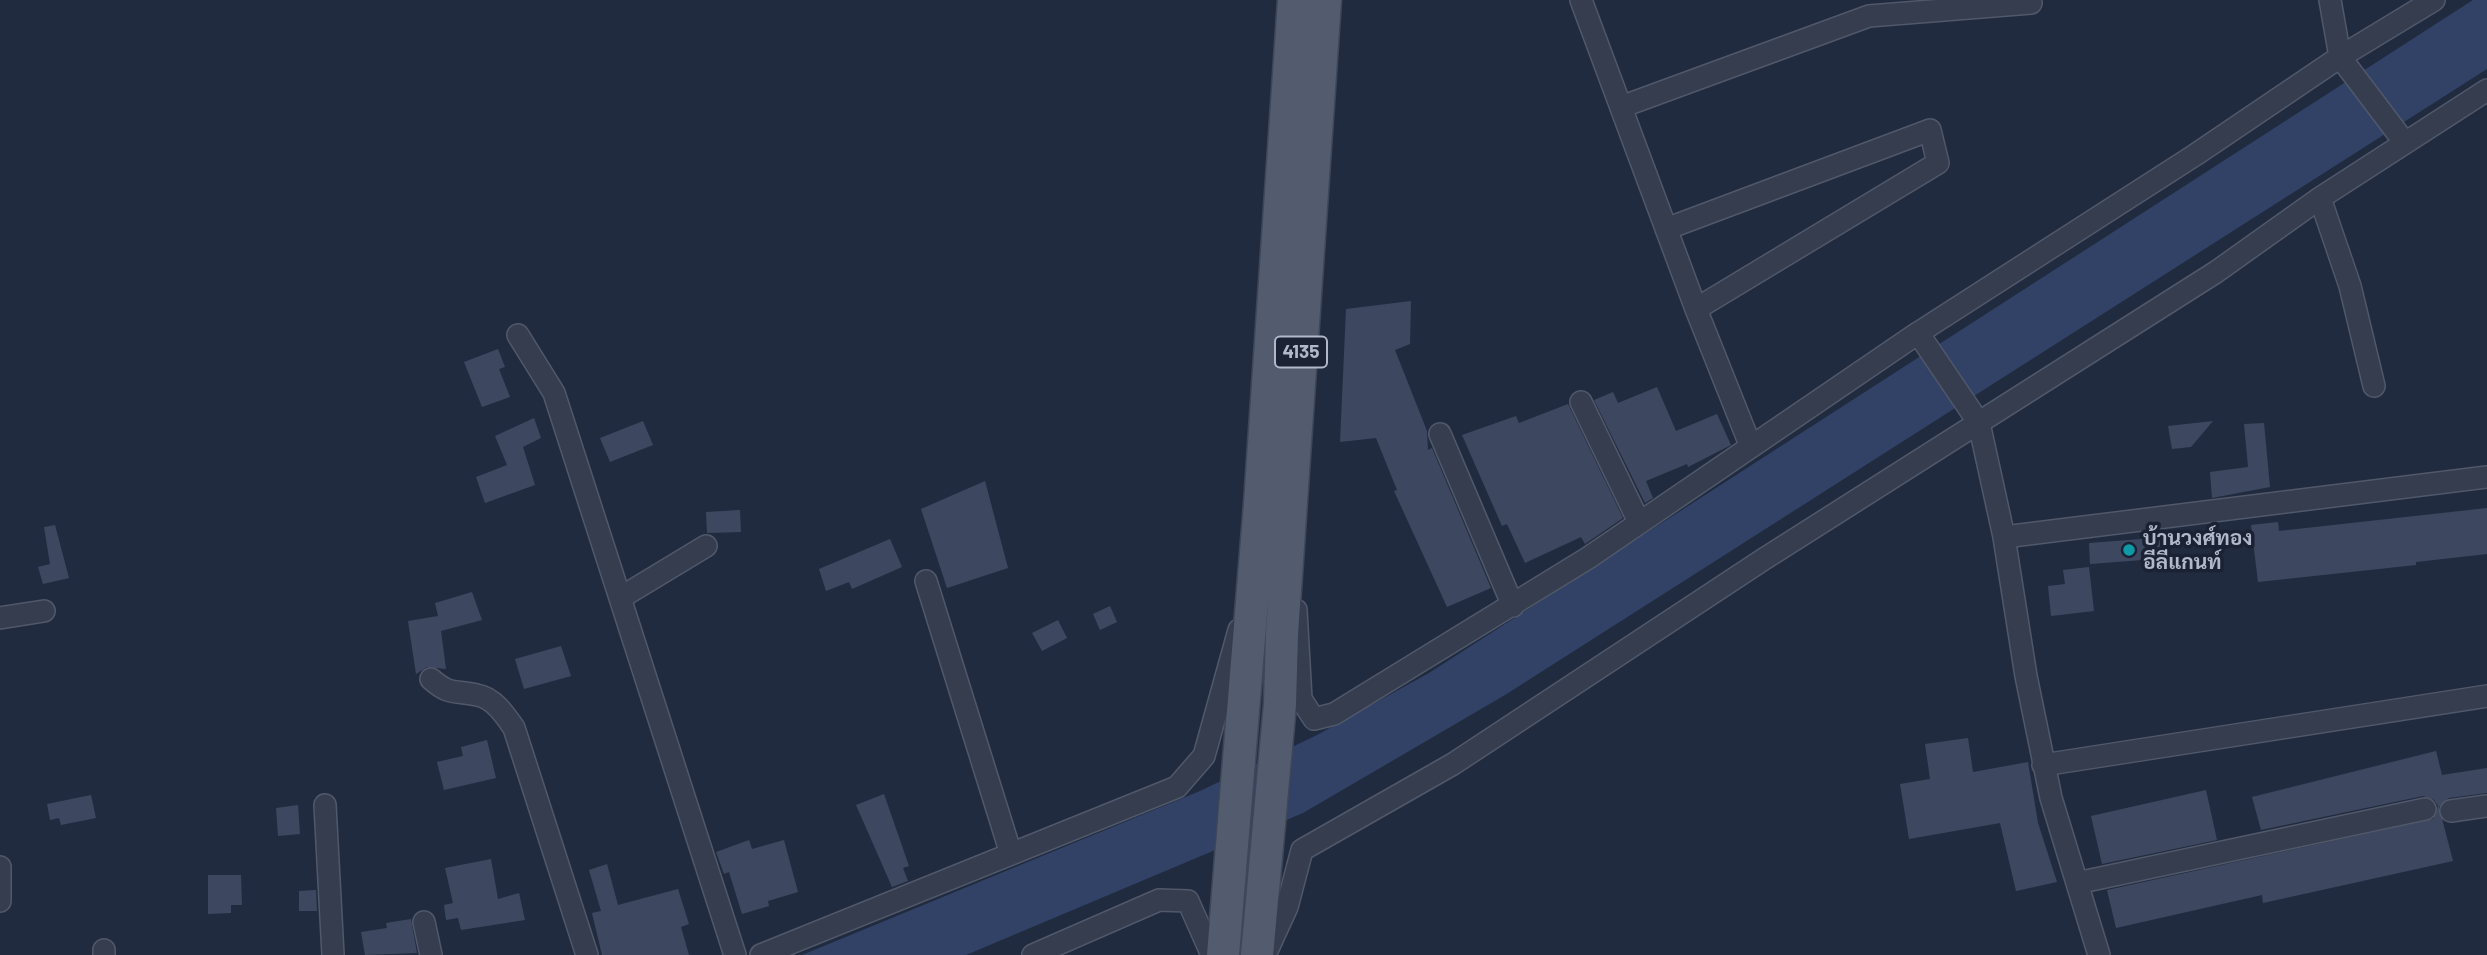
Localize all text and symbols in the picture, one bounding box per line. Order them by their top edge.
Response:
road number: 4135 [1275,336,1327,368]
place label: บ้านวงศ์ทอง อีลีแกนท์ [2143,525,2252,575]
marker: บ้านวงศ์ทอง อีลีแกนท์ [2121,542,2137,558]

